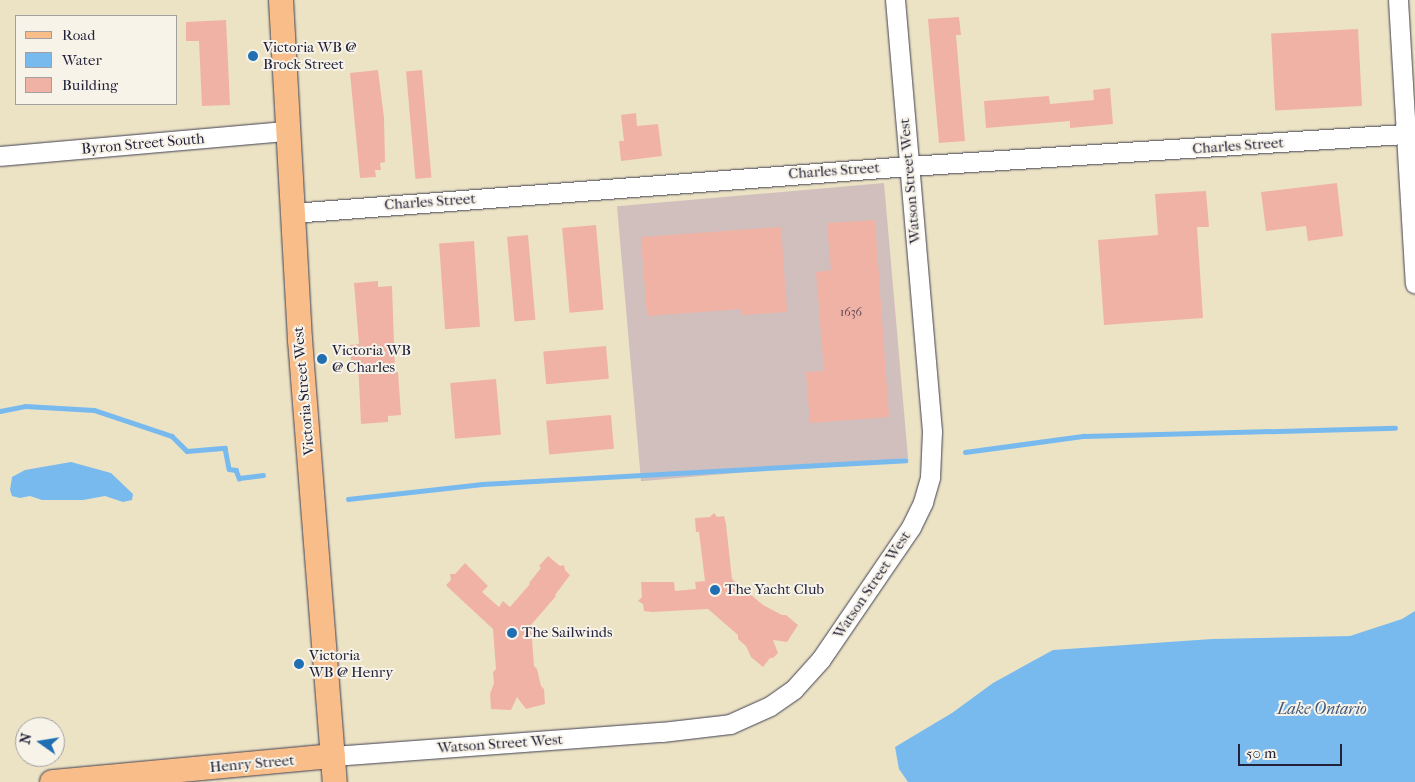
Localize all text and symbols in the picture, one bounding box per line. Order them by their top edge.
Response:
legend [15,15,178,105]
text: Road [62,26,95,44]
place label: Victoria WB @ Brock Street [263,38,356,73]
marker: Victoria WB @ Brock Street [247,50,259,62]
text: Water [62,51,102,69]
text: Building [62,76,118,94]
street label: Watson Street West [896,118,924,244]
street label: Byron Street South [81,130,205,158]
street label: Charles Street [1192,134,1284,158]
street label: Charles Street [788,159,880,183]
street label: Charles Street [384,190,476,214]
house number: 1636 [840,306,862,320]
street label: Victoria Street West [289,326,319,456]
place label: Victoria WB @ Charles [332,341,411,376]
marker: Victoria WB @ Charles [316,353,328,365]
street label: Watson Street West [829,528,915,642]
place label: The Yacht Club [725,581,824,599]
marker: The Yacht Club [709,584,721,596]
place label: The Sailwinds [522,624,612,642]
marker: The Sailwinds [506,627,518,639]
place label: Victoria WB @ Henry [309,646,393,681]
marker: Victoria WB @ Henry [293,658,305,670]
water label: Lake Ontario [1277,699,1367,719]
north arrow [15,717,65,767]
street label: Watson Street West [437,731,563,757]
text: N [16,732,35,746]
scale bar [1240,734,1344,766]
text: 50 m [1246,744,1276,762]
street label: Henry Street [209,751,295,777]

